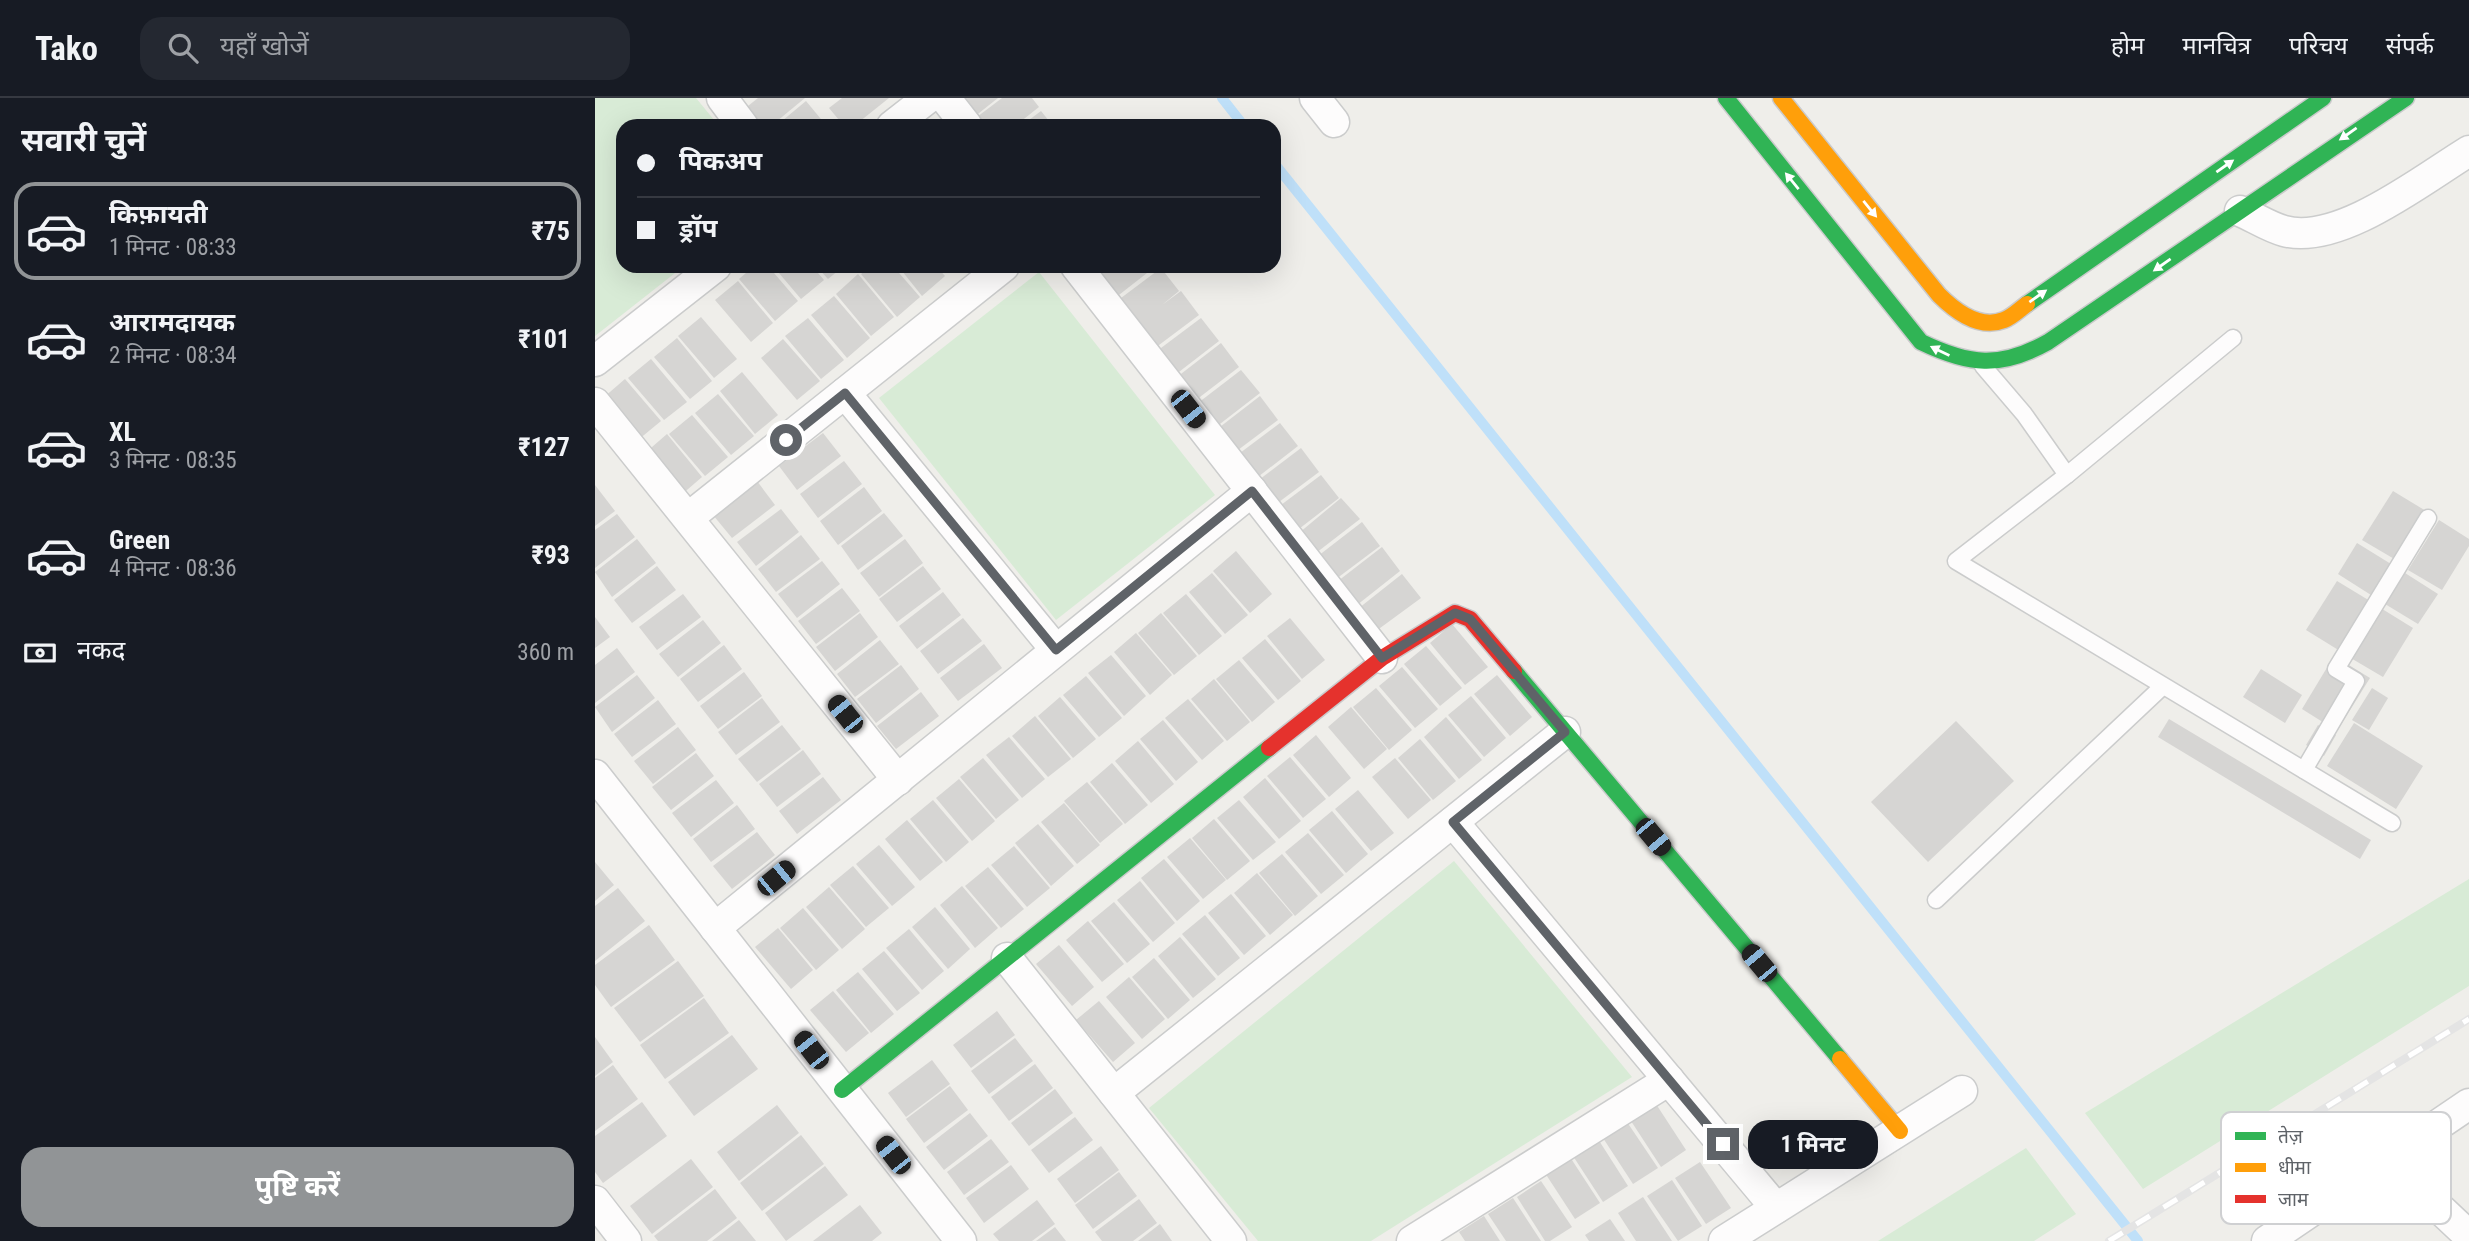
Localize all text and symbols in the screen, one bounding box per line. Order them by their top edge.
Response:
search box [140,17,630,80]
text: Tako [35,29,98,68]
icon: search [164,29,202,67]
text: यहाँ खोजें [220,31,309,61]
text: होम [2111,32,2144,60]
text: मानचित्र [2182,32,2251,60]
text: परिचय [2289,32,2348,60]
text: संपर्क [2386,32,2434,60]
text: सवारी चुनें [21,121,146,159]
one-way arrow [2339,127,2357,141]
text: पिकअप [679,146,762,176]
one-way arrow [2216,159,2234,173]
one-way arrow [1784,172,1799,190]
text: किफ़ायती [109,199,208,229]
one-way arrow [1862,199,1877,217]
icon: car [25,200,88,263]
text: ड्रॉप [679,213,717,243]
text: ₹75 [531,216,570,246]
text: 1 मिनट · 08:33 [109,234,237,261]
one-way arrow [2153,258,2171,272]
one-way arrow [2029,289,2047,303]
text: आरामदायक [109,307,235,337]
icon: car [25,308,88,371]
text: ₹101 [518,324,570,354]
text: 2 मिनट · 08:34 [109,342,237,369]
one-way arrow [1930,346,1950,357]
car [1167,386,1210,432]
icon: car [25,416,88,479]
text: XL [109,417,136,447]
route start [770,424,802,456]
text: ₹127 [518,432,570,462]
text: 3 मिनट · 08:35 [109,447,237,474]
icon: car [25,524,88,587]
text: Green [109,525,170,555]
text: ₹93 [531,540,570,570]
text: 4 मिनट · 08:36 [109,555,237,582]
icon: cash [21,634,59,672]
text: नकद [77,635,125,665]
text: 360 m [517,639,574,666]
car [824,691,867,737]
car [1632,814,1675,860]
car [754,857,799,899]
car [1738,940,1781,986]
car [790,1027,833,1073]
legend [2221,1112,2451,1224]
callout: 1 मिनट [1747,1119,1877,1168]
text: तेज़ [2278,1125,2304,1148]
route end [1707,1128,1739,1160]
text: 1 मिनट [1780,1131,1846,1158]
car [872,1132,915,1178]
button: पुष्टि करें [21,1147,574,1227]
text: धीमा [2278,1156,2312,1179]
text: जाम [2278,1188,2309,1211]

